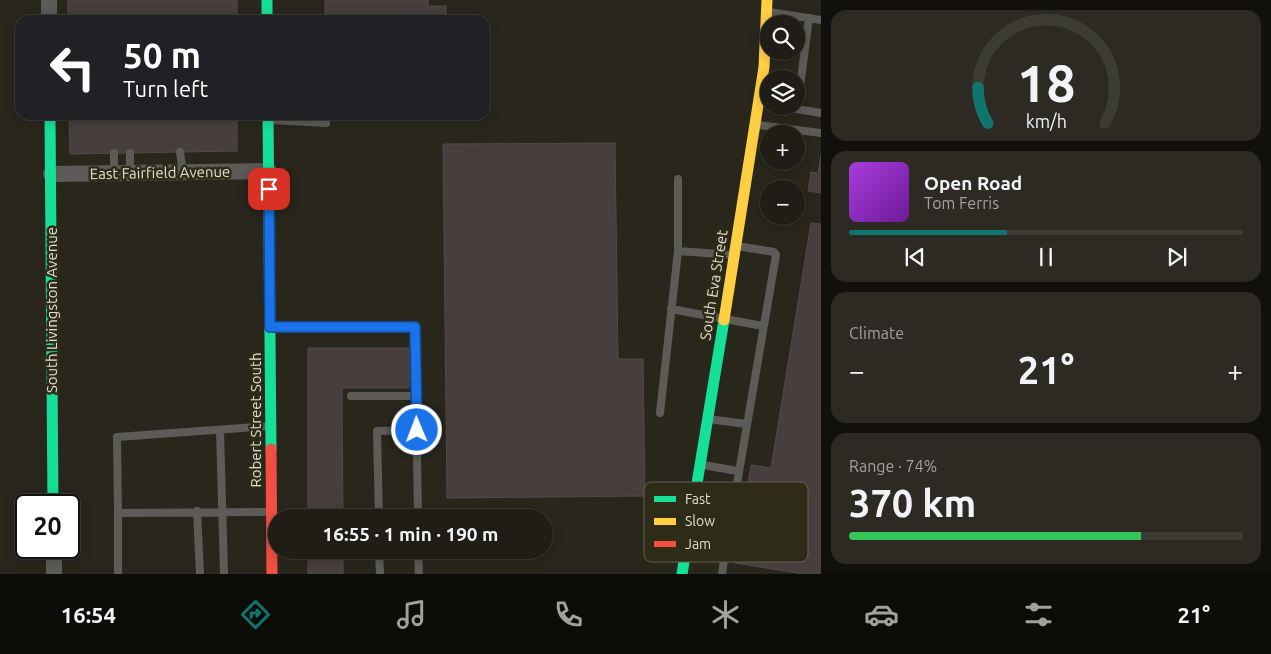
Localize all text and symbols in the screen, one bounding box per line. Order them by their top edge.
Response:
map controls [760,15,805,225]
button: search [760,15,805,60]
icon: left [40,35,105,100]
text: 50 m [123,35,201,75]
text: 18 [1017,54,1075,112]
button: layers [760,70,805,115]
text: Turn left [123,76,208,101]
text: km/h [1025,111,1067,131]
button: + [760,125,805,170]
street label: East Fairfield Avenue [90,163,230,182]
pin [248,168,290,210]
text: Open Road [924,172,1022,194]
icon: arrive [255,175,283,203]
button: − [760,180,805,225]
text: Tom Ferris [924,194,999,212]
street label: South Livingston Avenue [43,227,60,393]
street label: South Eva Street [696,228,731,341]
icon: previous [901,243,929,271]
icon: pause [1032,243,1060,271]
icon: next [1163,243,1191,271]
text: Climate [849,324,904,342]
text: 21° [1018,349,1074,391]
street label: Robert Street South [247,352,264,488]
text: − [849,355,865,386]
text: + [1227,355,1243,386]
position arrow [390,403,442,455]
text: Range · 74% [849,457,937,475]
legend [644,482,808,562]
text: 370 km [849,482,976,524]
text: Fast [685,491,711,507]
speed limit sign: 20 [15,494,80,559]
text: Slow [685,513,715,529]
text: 16:55 · 1 min · 190 m [323,523,498,545]
text: Jam [685,536,711,552]
icon: directions [238,597,273,632]
icon: music [394,597,429,632]
icon: phone [551,597,586,632]
icon: climate [708,597,743,632]
icon: car [864,597,899,632]
icon: filters [1021,597,1056,632]
text: 16:54 [61,602,116,627]
text: 21° [1177,602,1210,627]

